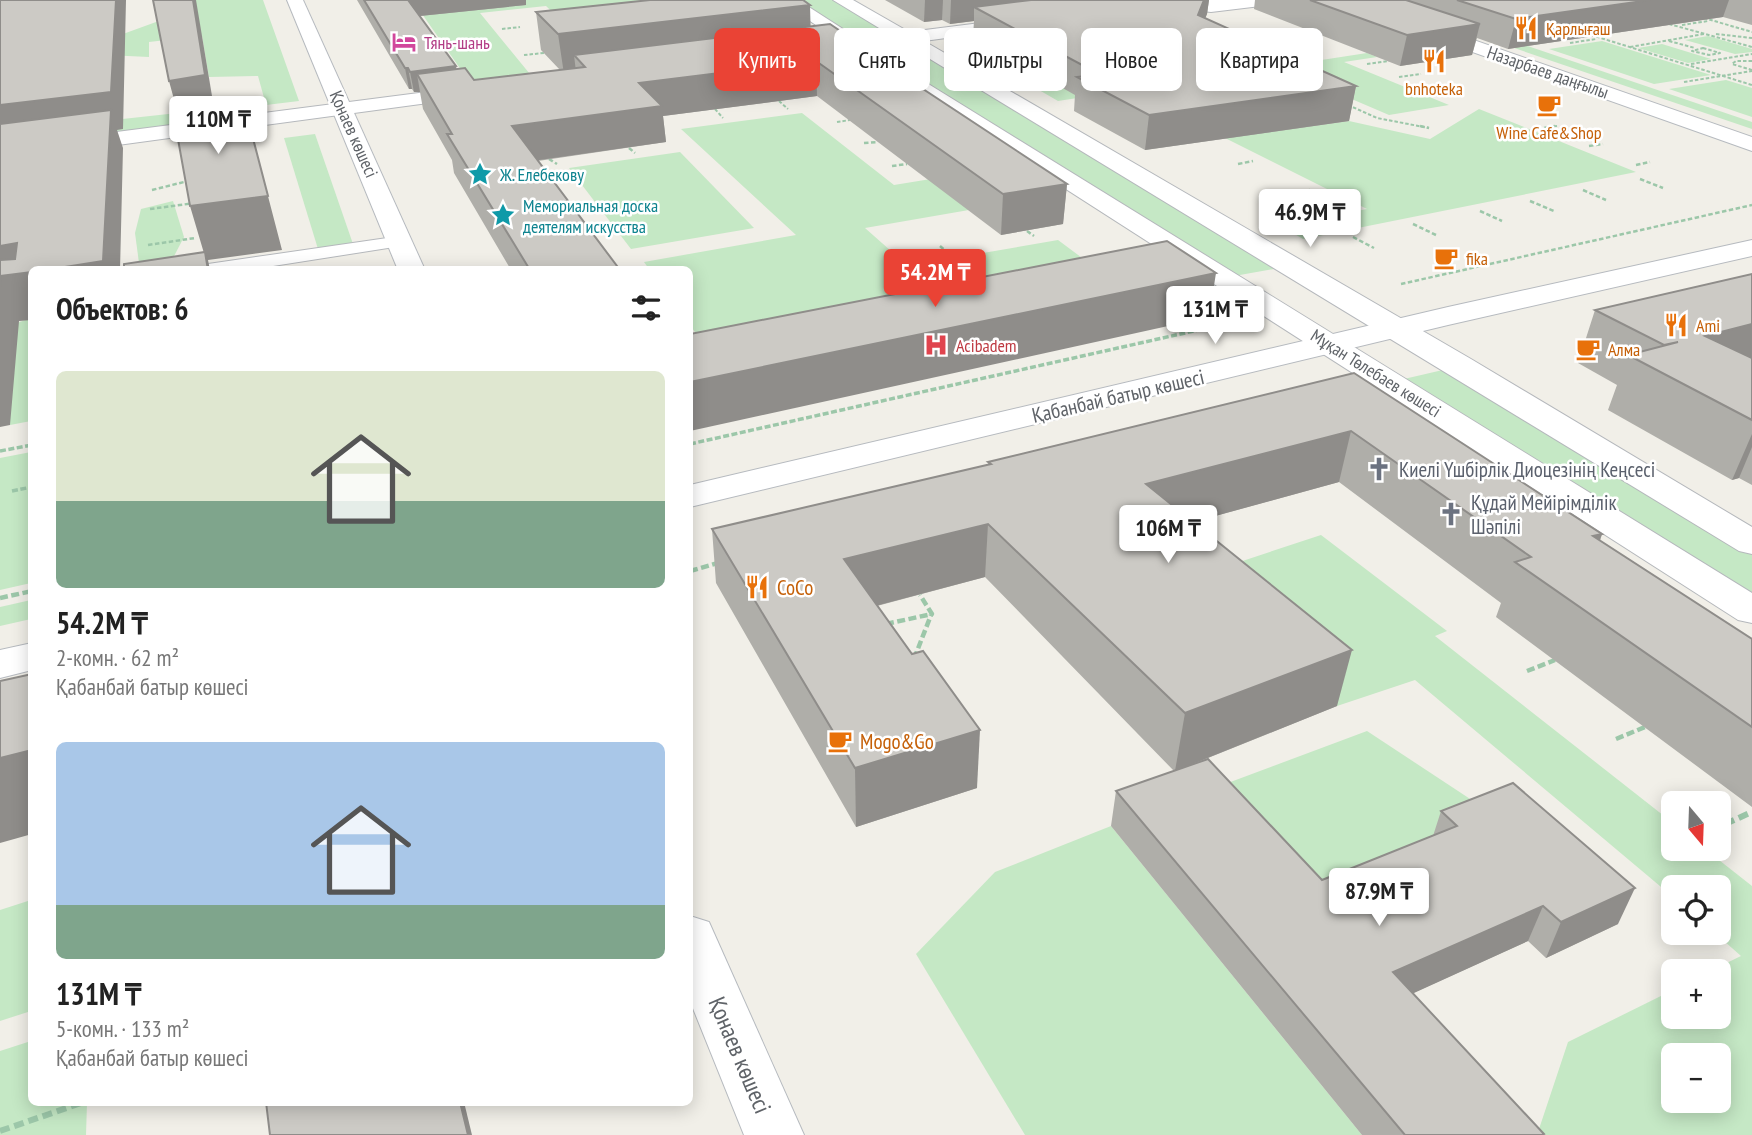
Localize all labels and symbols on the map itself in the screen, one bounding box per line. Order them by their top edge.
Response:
restaurant icon: Қарлығаш [1512,14,1540,42]
place label: Қарлығаш [1546,17,1611,40]
hotel icon: Тянь-шань [390,28,418,56]
place label: Тянь-шань [424,31,490,54]
street label: Назарбаев даңғылы [1484,40,1612,104]
restaurant icon: bnhoteka [1420,47,1448,75]
place label: bnhoteka [1405,77,1463,100]
street label: Қонаев көшесі [325,87,383,181]
cafe icon: Wine Cafe&Shop [1535,91,1563,119]
pin: 110M ₸ [161,96,275,156]
place label: Wine Cafe&Shop [1496,121,1602,144]
place icon: Ж. Елебекову [466,160,494,188]
place label: Ж. Елебекову [499,163,584,186]
pin: 46.9M ₸ [1245,190,1375,249]
place label: Мемориальная доска деятелям искусства [523,194,658,238]
place icon: Мемориальная доска деятелям искусства [489,201,517,229]
cafe icon: fika [1432,244,1460,272]
place label: fika [1466,247,1488,270]
pin: 54.2M ₸ [870,250,1000,309]
pin: 131M ₸ [1158,286,1272,346]
restaurant icon: Ami [1662,311,1690,339]
place label: Ami [1696,314,1720,337]
street label: Мұқан Төлебаев көшесі [1307,324,1445,422]
hospital icon: Acibadem [922,331,950,359]
place label: Acibadem [956,334,1017,357]
cafe icon: Алма [1574,335,1602,363]
place label: Алма [1608,338,1640,361]
street label: Қабанбай батыр көшесі [1029,363,1207,429]
church icon: Киелі Үшбірлік Диоцезінің Кеңсесі [1365,455,1393,483]
place label: Киелі Үшбірлік Диоцезінің Кеңсесі [1399,456,1655,483]
place label: Құдай Мейірімділік Шәпілі [1471,489,1617,540]
church icon: Құдай Мейірімділік Шәпілі [1437,500,1465,528]
pin: 106M ₸ [1111,505,1225,565]
restaurant icon: CoCo [743,573,771,601]
place label: CoCo [777,574,813,601]
cafe icon: Mogo&Go [826,727,854,755]
place label: Mogo&Go [860,728,934,755]
north arrow [1661,791,1731,861]
pin: 87.9M ₸ [1314,869,1444,928]
street label: Қонаев көшесі [702,992,778,1118]

